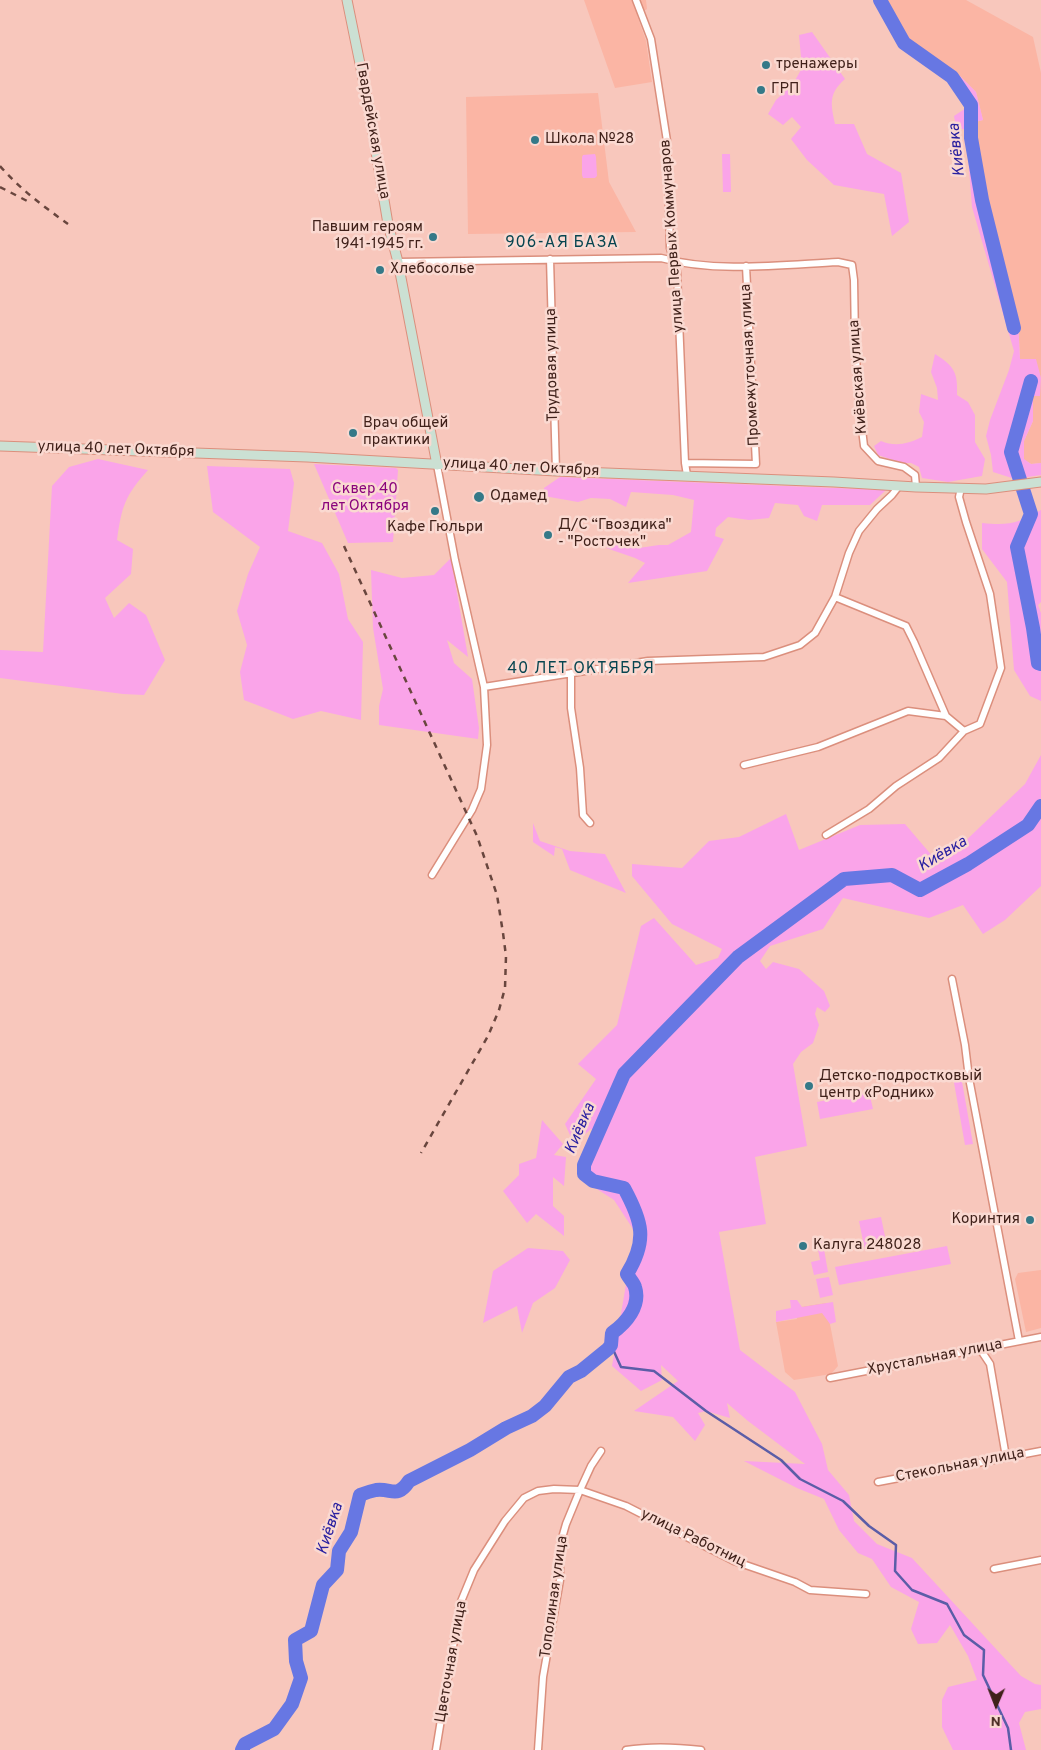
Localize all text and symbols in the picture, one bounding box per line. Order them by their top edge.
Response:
place label: тренажеры [776,56,858,74]
marker: тренажеры [760,59,772,71]
street label: Гвардейская улица [351,61,393,201]
place label: ГРП [771,81,799,99]
marker: ГРП [755,84,767,96]
water label: Киёвка [946,122,970,178]
place label: Школа №28 [545,131,634,149]
marker: Школа №28 [529,134,541,146]
street label: улица Первых Коммунаров [657,139,689,333]
place label: Павшим героям 1941-1945 гг. [312,219,423,254]
marker: Павшим героям 1941-1945 гг. [427,231,439,243]
district label: 906-АЯ БАЗА [504,234,620,254]
place label: Хлебосолье [390,261,475,279]
marker: Хлебосолье [374,264,386,276]
street label: Промежуточная улица [738,283,764,447]
street label: Трудовая улица [543,308,563,422]
street label: Киёвская улица [846,319,872,435]
place label: Врач общей практики [363,415,448,450]
marker: Врач общей практики [347,427,359,439]
street label: улица 40 лет Октября [37,438,195,462]
street label: улица 40 лет Октября [442,455,600,481]
park label: Сквер 40 лет Октября [321,481,409,516]
place label: Одамед [490,488,547,506]
marker: Одамед [472,490,486,504]
marker: Кафе Гюльри [429,505,441,517]
place label: Д/С “Гвоздика" - "Росточек" [558,517,672,552]
place label: Кафе Гюльри [387,519,483,537]
marker: Д/С “Гвоздика" - "Росточек" [542,529,554,541]
district label: 40 ЛЕТ ОКТЯБРЯ [505,660,657,680]
water label: Киёвка [915,833,971,877]
place label: Детско-подростковый центр «Родник» [819,1068,982,1103]
marker: Детско-подростковый центр «Родник» [803,1080,815,1092]
water label: Киёвка [562,1101,600,1157]
place label: Коринтия [952,1211,1020,1229]
marker: Коринтия [1024,1214,1036,1226]
place label: Калуга 248028 [813,1237,921,1255]
marker: Калуга 248028 [797,1240,809,1252]
street label: Хрустальная улица [866,1336,1004,1380]
street label: Стекольная улица [894,1445,1026,1487]
water label: Киёвка [314,1501,348,1557]
street label: улица Работниц [637,1506,749,1572]
street label: Тополиная улица [538,1535,572,1659]
street label: Цветочная улица [432,1600,472,1724]
north arrow [971,1680,1021,1730]
text: N [991,1712,1001,1729]

